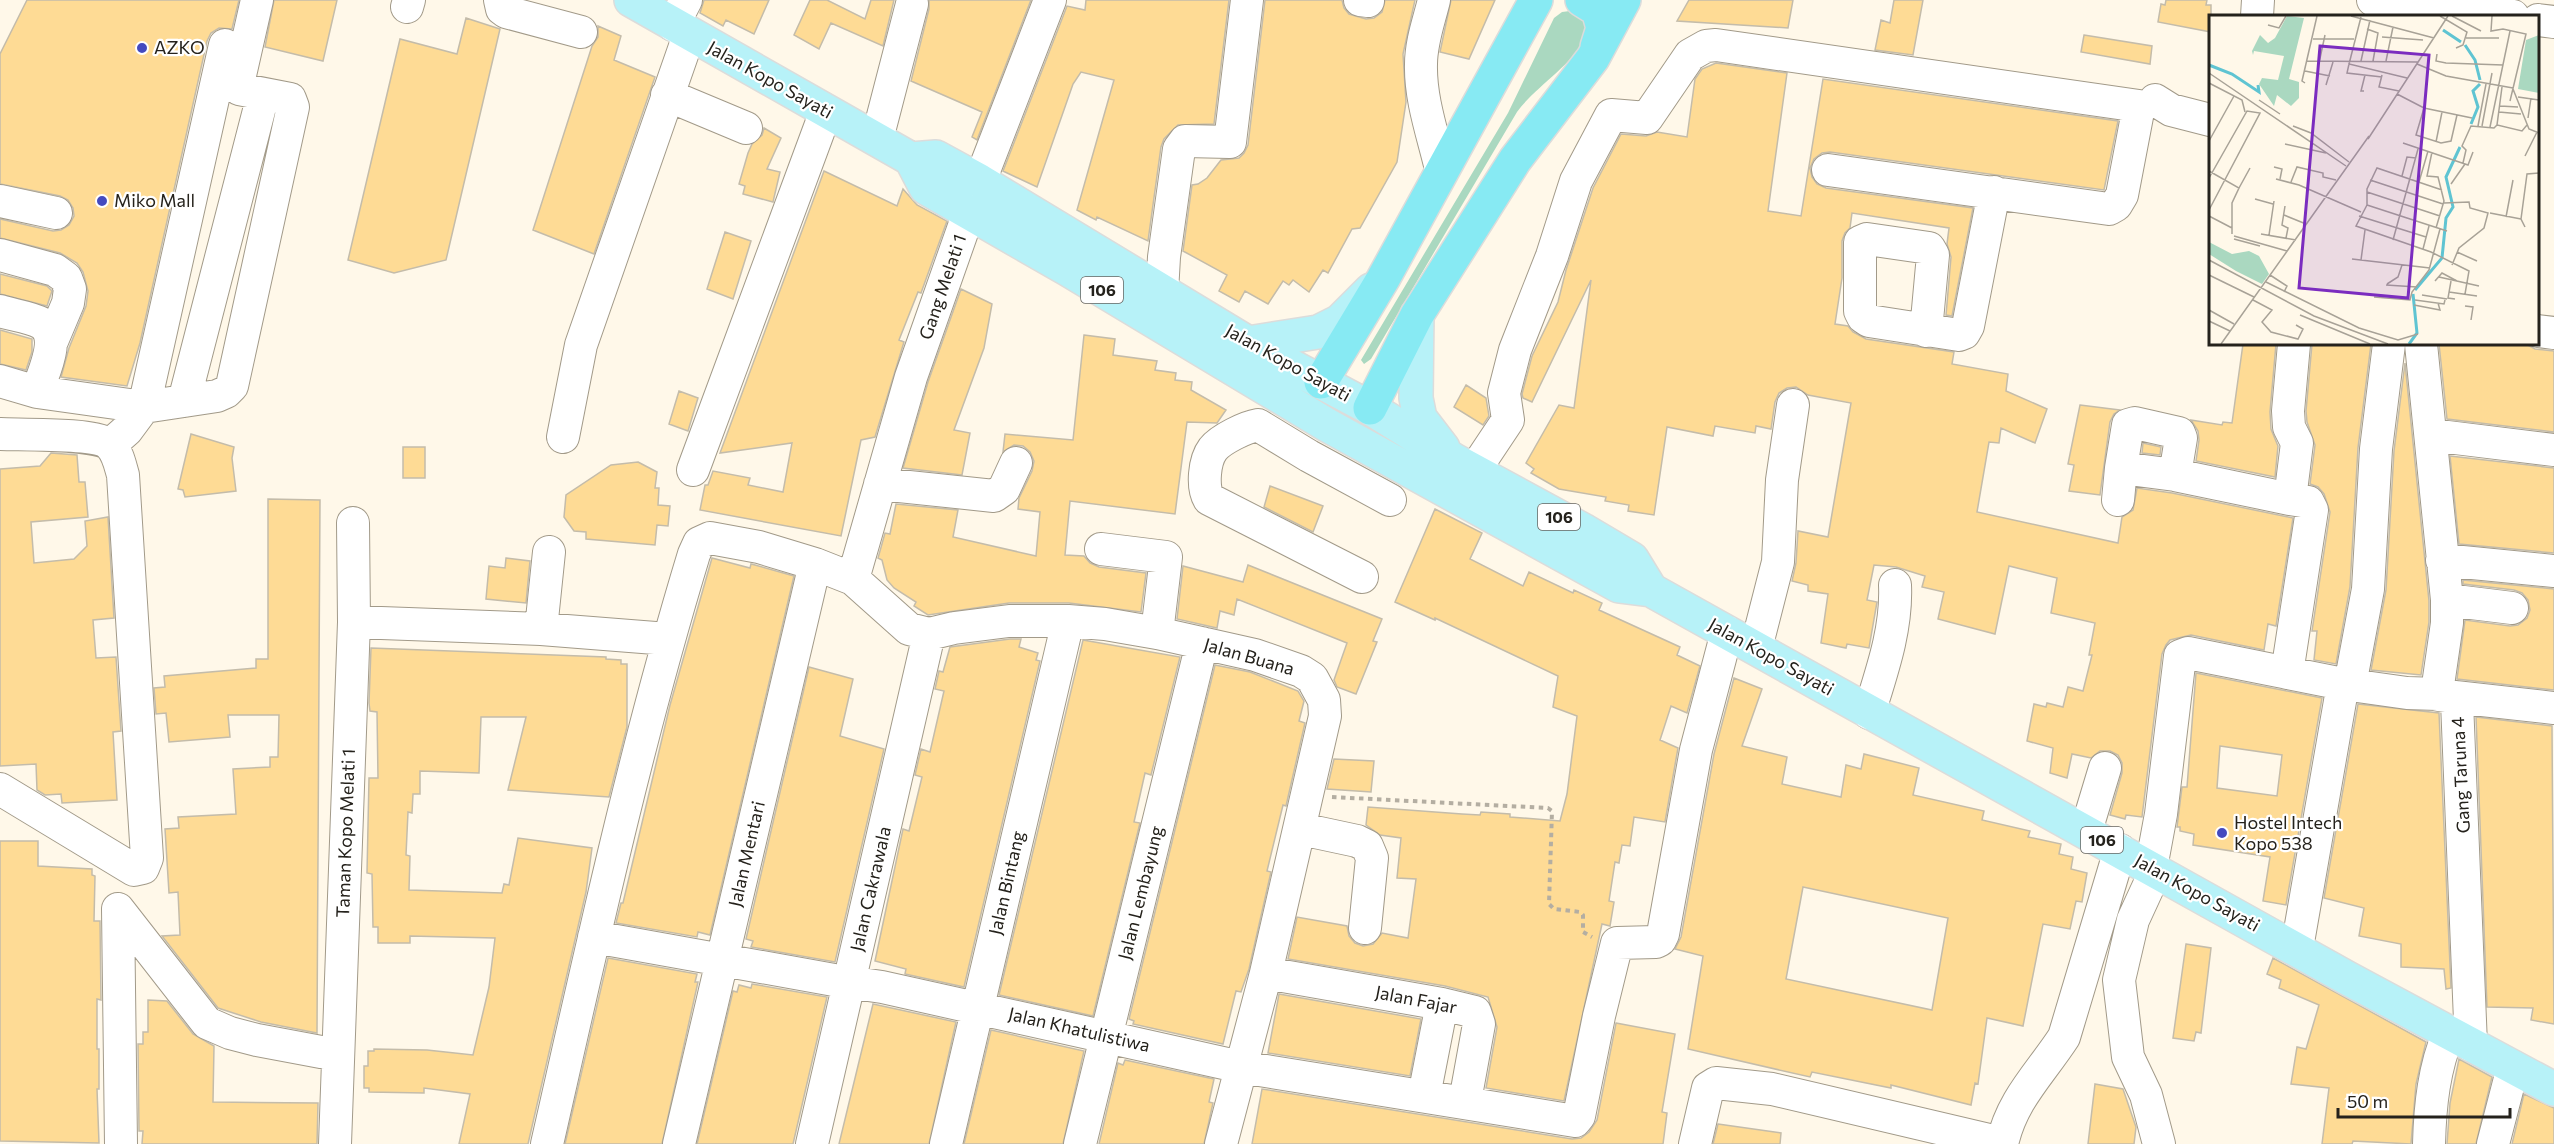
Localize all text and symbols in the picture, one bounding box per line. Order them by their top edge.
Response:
inset map [2209,15,2539,345]
place label: AZKO [154,36,205,58]
street label: Jalan Kopo Sayati [704,36,837,123]
marker: AZKO [135,41,149,55]
place label: Miko Mall [114,189,195,211]
marker: Miko Mall [95,194,109,208]
street label: Gang Melati 1 [914,231,970,342]
road number: 106 [1081,277,1123,303]
street label: Jalan Kopo Sayati [1222,319,1355,406]
road number: 106 [1538,504,1580,530]
street label: Jalan Kopo Sayati [1705,613,1838,700]
street label: Jalan Buana [1201,633,1297,679]
street label: Gang Taruna 4 [2446,716,2474,834]
street label: Taman Kopo Melati 1 [331,748,359,918]
street label: Jalan Mentari [723,799,769,909]
place label: Hostel Intech Kopo 538 [2234,811,2342,854]
street label: Jalan Lembayung [1113,823,1167,962]
street label: Jalan Cakrawala [845,824,895,953]
marker: Hostel Intech Kopo 538 [2215,826,2229,840]
road number: 106 [2081,827,2123,853]
street label: Jalan Bintang [983,829,1029,937]
street label: Jalan Kopo Sayati [2131,849,2264,936]
street label: Jalan Fajar [1373,980,1459,1018]
street label: Jalan Khatulistiwa [1006,1002,1152,1056]
scale bar [2338,1081,2510,1119]
text: 50 m [2347,1090,2388,1112]

